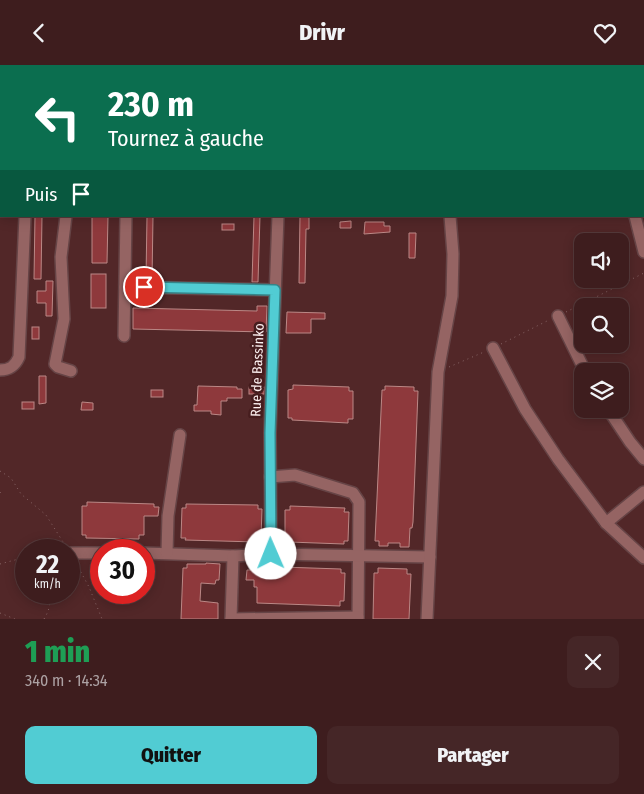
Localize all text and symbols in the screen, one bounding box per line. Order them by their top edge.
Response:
icon: back [25,19,53,47]
text: Drivr [299,19,345,46]
icon: heart [591,19,619,47]
text: 230 m [108,83,194,125]
icon: left [25,85,90,150]
text: Tournez à gauche [108,125,264,152]
icon: arrive [67,180,95,208]
text: Puis [25,183,57,206]
map controls [574,233,629,418]
button: sound [574,233,629,288]
pin [123,266,165,308]
icon: arrive [130,273,158,301]
button: search [574,298,629,353]
street label: Rue de Bassinko [247,323,268,417]
button: layers [574,363,629,418]
position arrow [244,527,296,579]
speed limit sign: 30 [90,539,155,604]
text: 22 [36,550,59,580]
text: km/h [34,577,61,591]
text: 1 min [25,634,90,670]
button: close [567,636,619,688]
text: 340 m · 14:34 [25,671,108,690]
button: Quitter [25,726,317,784]
button: Partager [327,726,619,784]

